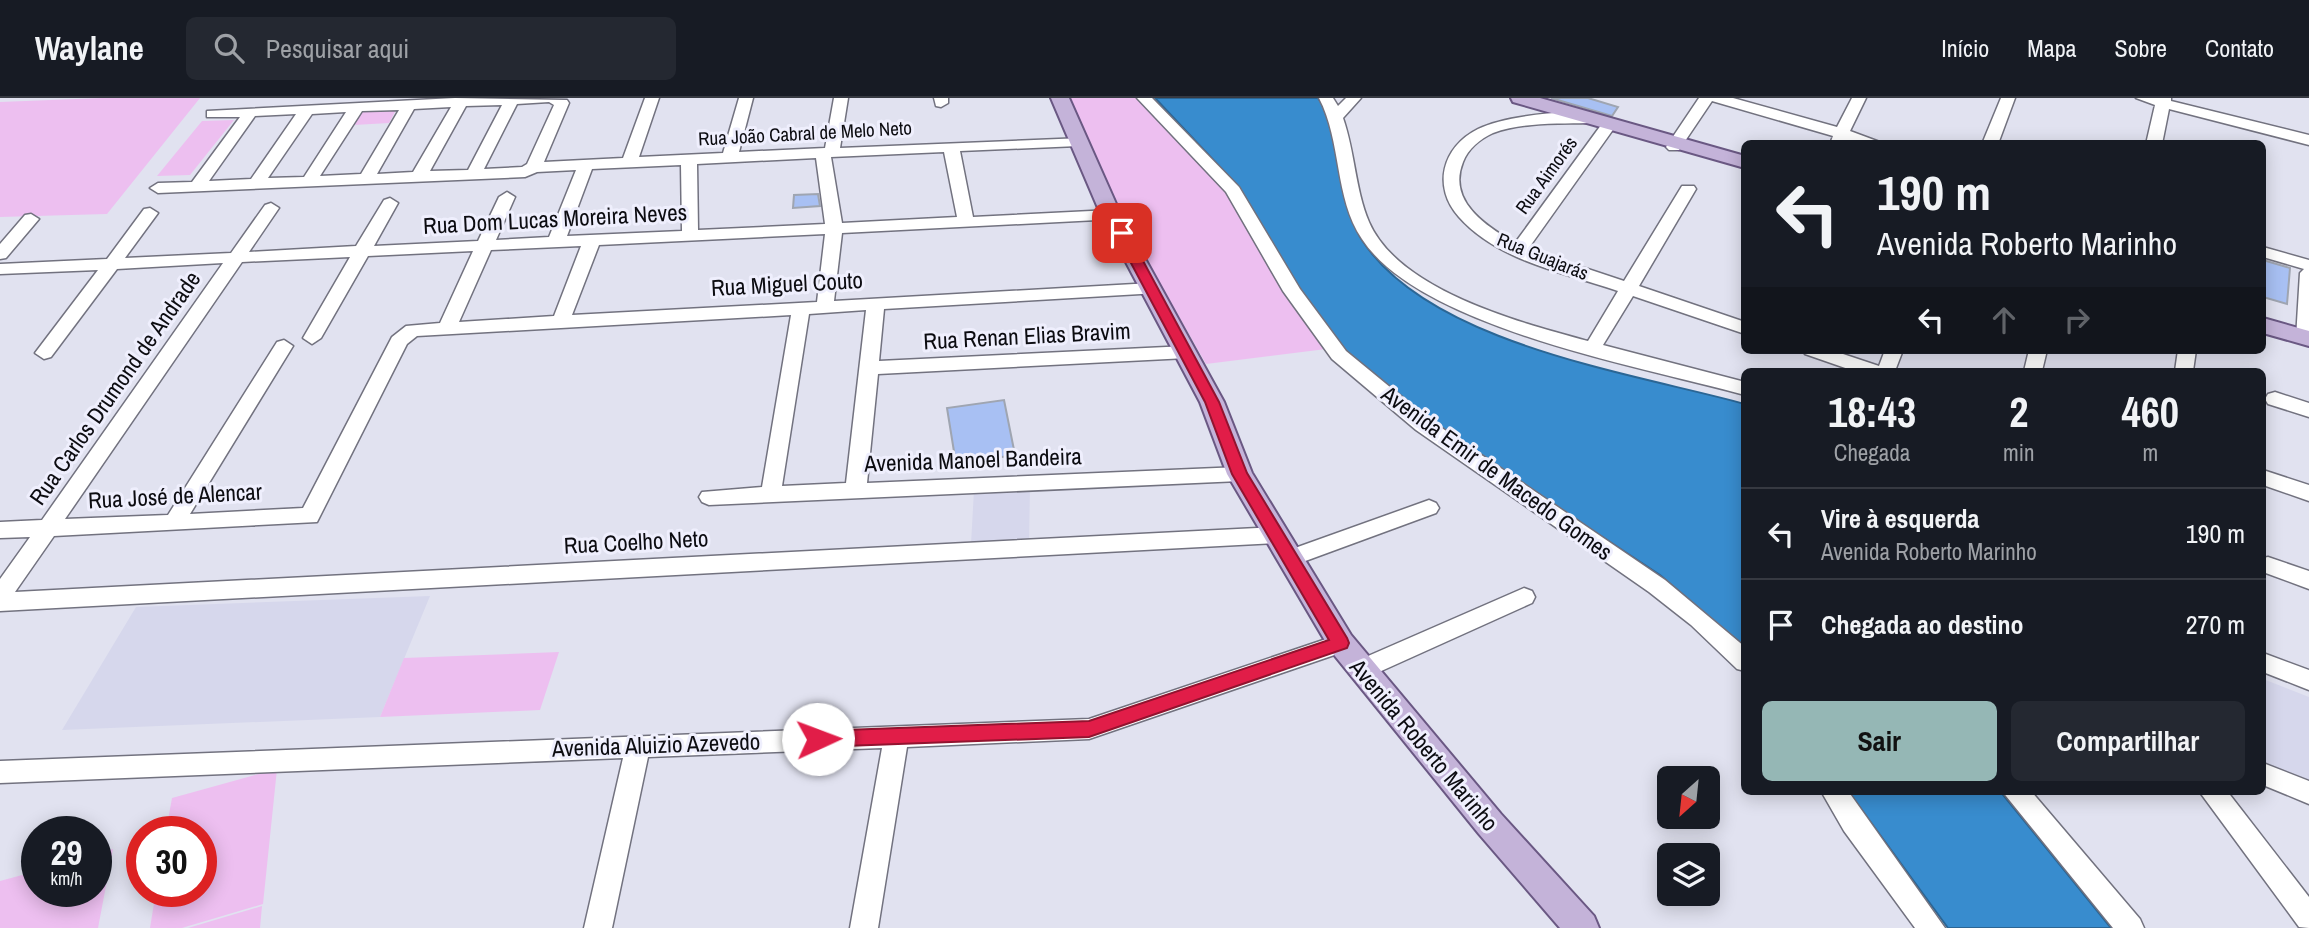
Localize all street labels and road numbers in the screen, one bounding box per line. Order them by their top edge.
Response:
street label: Rua João Cabral de Melo Neto [698,114,912,152]
street label: Rua Aimorés [1509,131,1583,219]
street label: Rua Dom Lucas Moreira Neves [422,196,688,241]
street label: Rua Guajarás [1494,226,1593,286]
street label: Rua Miguel Couto [710,264,864,303]
street label: Rua Carlos Drumond de Andrade [22,265,207,511]
street label: Rua Renan Elias Bravim [923,315,1131,356]
street label: Avenida Emir de Macedo Gomes [1375,378,1619,567]
street label: Avenida Manoel Bandeira [863,440,1083,479]
street label: Rua José de Alencar [87,475,263,516]
street label: Rua Coelho Neto [563,522,709,561]
street label: Avenida Roberto Marinho [1343,651,1506,837]
street label: Avenida Aluizio Azevedo [550,725,761,764]

